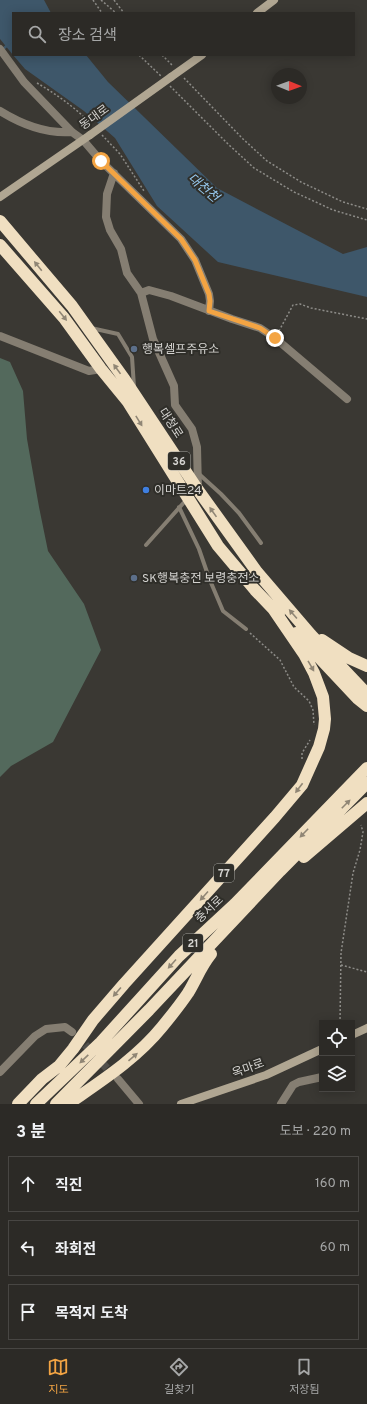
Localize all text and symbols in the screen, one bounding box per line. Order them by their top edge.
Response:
search box [12,12,355,56]
icon: search [26,23,48,45]
text: 장소 검색 [58,27,117,46]
north arrow [271,68,307,104]
street label: 동대로 [76,102,113,134]
route start [92,152,110,170]
water label: 대천천 [184,171,222,207]
one-way arrow [34,260,43,271]
one-way arrow [58,311,67,322]
route end [266,329,284,347]
place label: 행복셀프주유소 [142,342,219,358]
marker: 행복셀프주유소 [129,344,139,354]
one-way arrow [114,364,122,374]
street label: 대청로 [154,405,186,442]
one-way arrow [136,415,143,427]
road number: 36 [168,452,190,470]
place label: 이마트24 [154,483,202,499]
marker: 이마트24 [141,485,151,495]
one-way arrow [209,506,217,517]
place label: SK행복충전 보령충전소 [142,571,259,587]
marker: SK행복충전 보령충전소 [129,573,139,583]
one-way arrow [288,609,297,620]
one-way arrow [307,660,314,672]
one-way arrow [295,783,303,794]
one-way arrow [341,799,351,809]
one-way arrow [299,828,309,838]
road number: 77 [214,864,234,882]
one-way arrow [199,891,208,901]
street label: 충서로 [192,893,227,927]
road number: 21 [183,934,203,952]
one-way arrow [168,959,177,968]
one-way arrow [112,987,121,998]
map controls [319,1020,355,1092]
button: locate [319,1020,355,1056]
one-way arrow [128,1052,138,1061]
one-way arrow [79,1054,89,1064]
street label: 옥마로 [230,1056,267,1082]
button: layers [319,1056,355,1092]
text: 3 분 [16,1122,46,1144]
text: 도보 · 220 m [280,1124,351,1140]
icon: ahead [17,1173,39,1195]
text: 160 m [315,1176,350,1192]
text: 직진 [55,1177,83,1196]
icon: left [17,1237,39,1259]
text: 60 m [320,1240,350,1256]
text: 좌회전 [55,1241,96,1260]
icon: arrive [17,1301,39,1323]
text: 목적지 도착 [55,1305,128,1324]
tab: 지도 [47,1356,69,1397]
tab: 길찾기 [164,1356,195,1397]
tab: 저장됨 [289,1356,320,1397]

